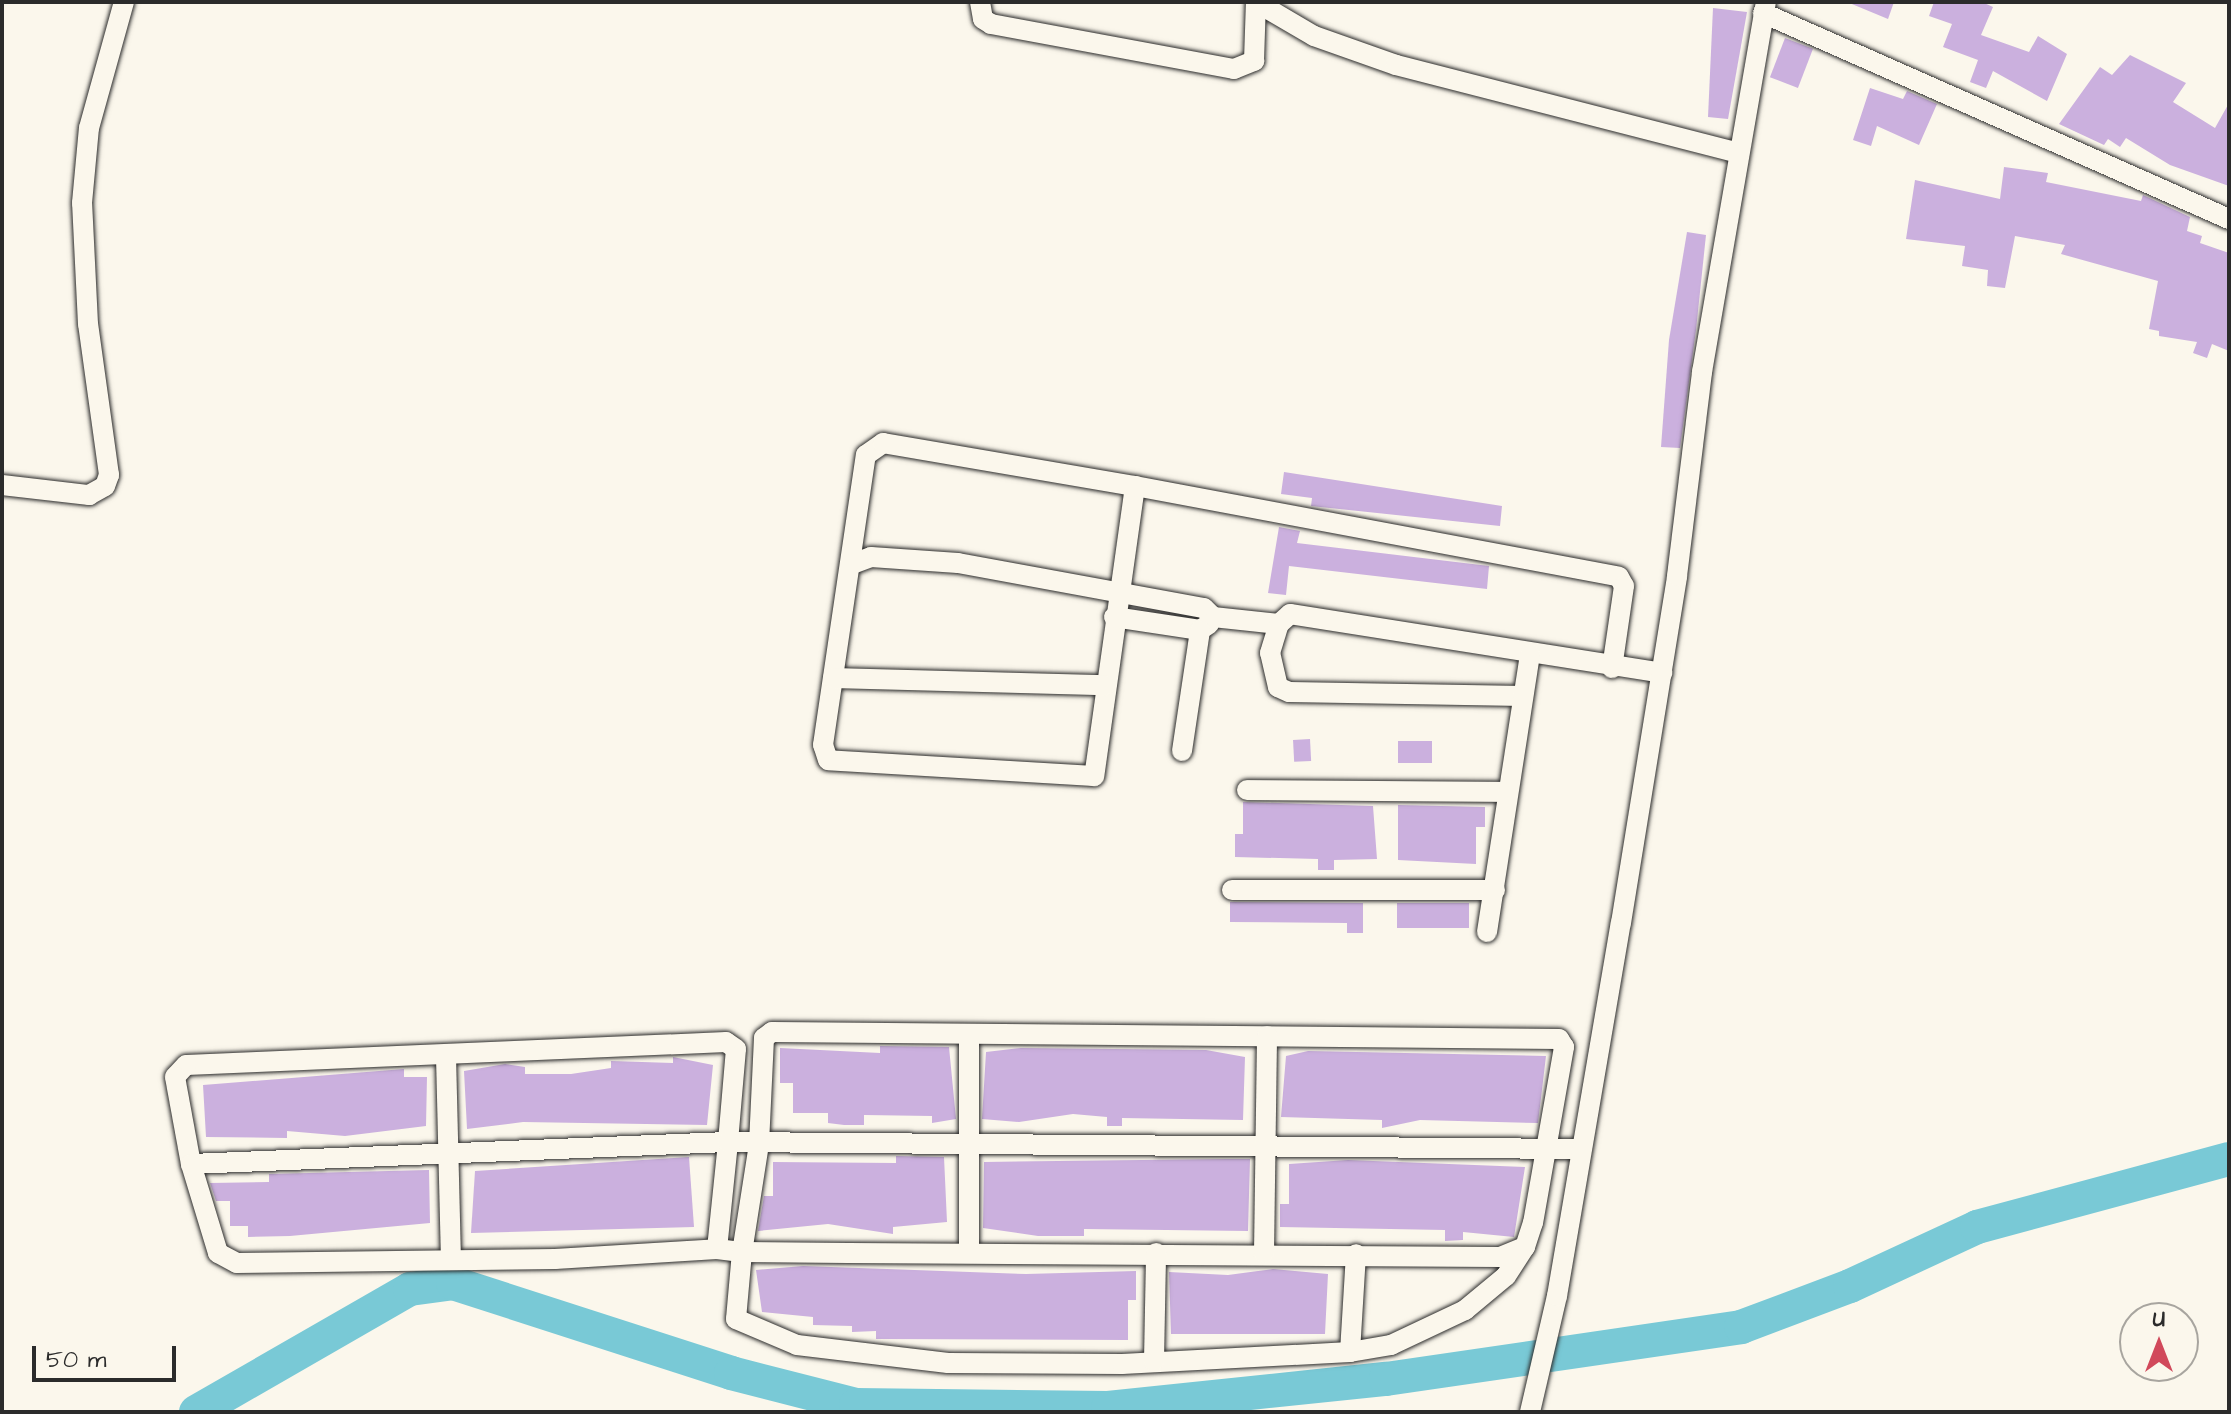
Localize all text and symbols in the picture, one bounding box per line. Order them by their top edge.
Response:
north arrow [2119,1302,2199,1382]
text: U [2153,1304,2165,1335]
scale bar [36,1330,180,1380]
text: 50 m [46,1343,106,1377]

